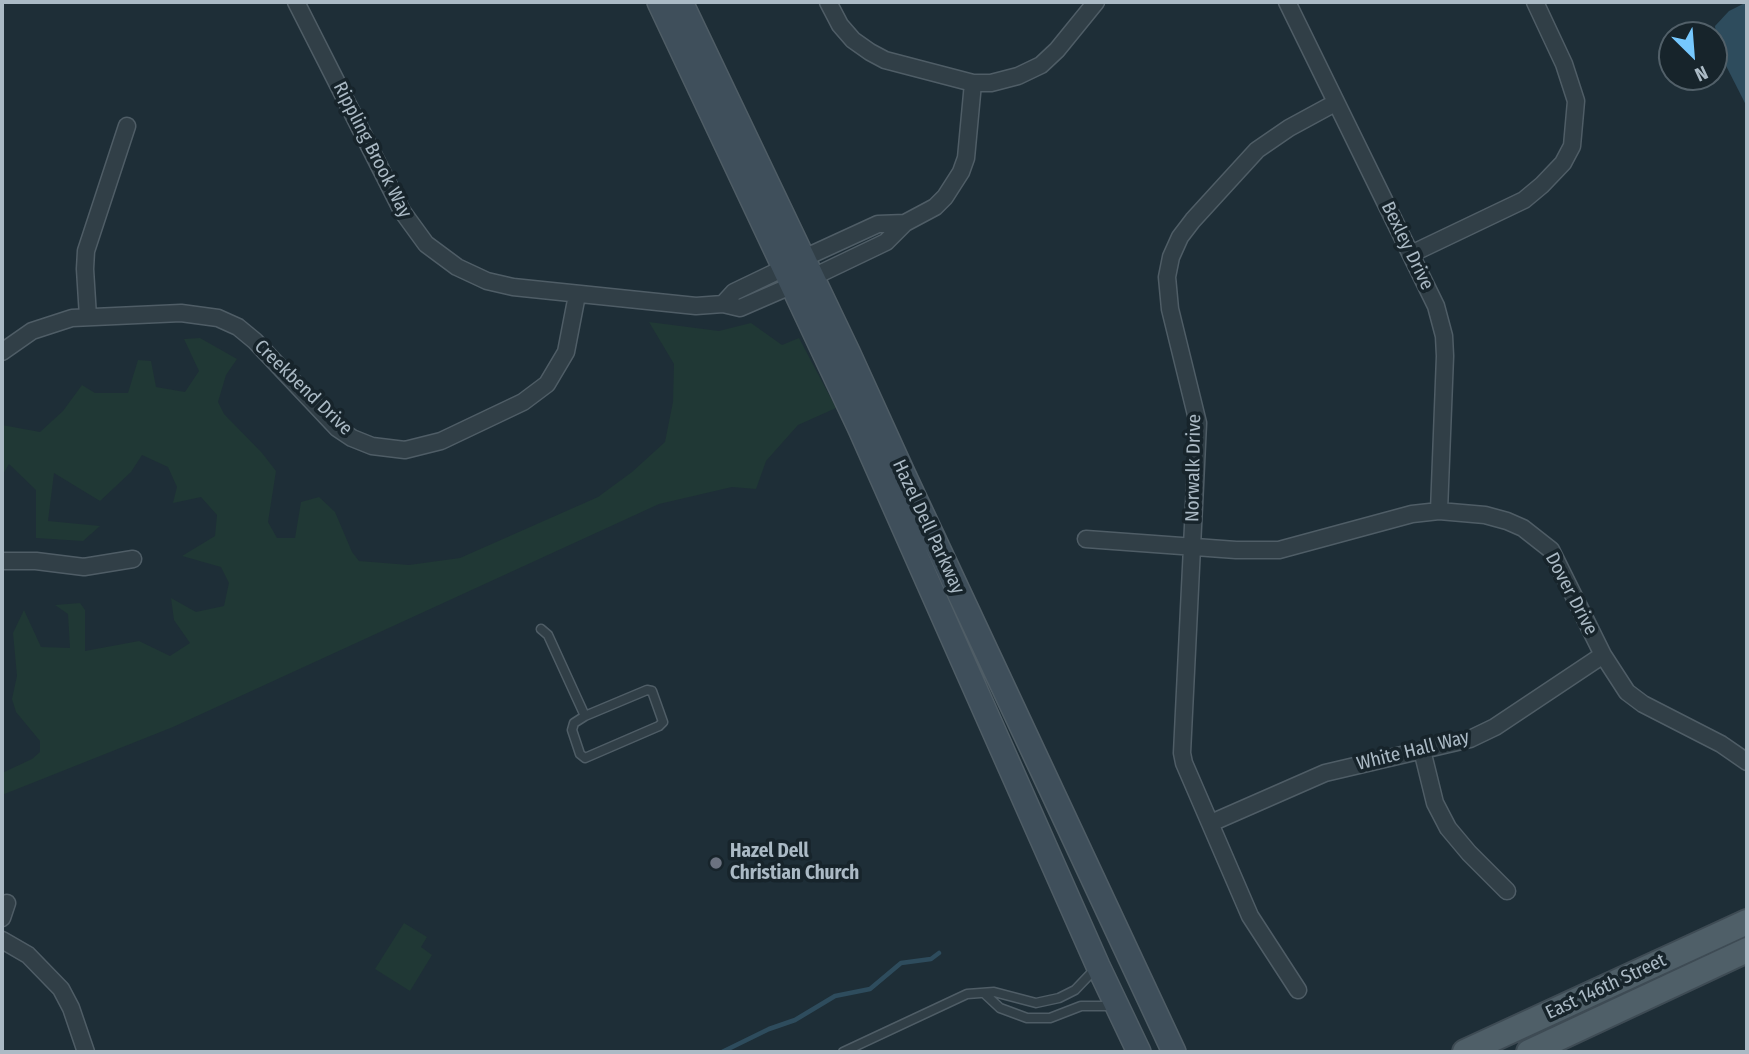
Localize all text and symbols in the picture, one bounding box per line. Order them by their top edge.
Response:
north arrow [1658,21,1728,91]
text: N [1691,61,1711,86]
street label: Rippling Brook Way [328,78,416,222]
street label: Bexley Drive [1376,198,1438,294]
street label: Creekbend Drive [249,336,357,440]
street label: Norwalk Drive [1182,414,1206,522]
street label: Hazel Dell Parkway [887,456,969,598]
street label: Dover Drive [1540,549,1602,639]
street label: White Hall Way [1354,726,1472,776]
place label: Hazel Dell Christian Church [730,841,859,885]
marker: Hazel Dell Christian Church [708,855,724,871]
street label: East 146th Street [1542,949,1670,1025]

